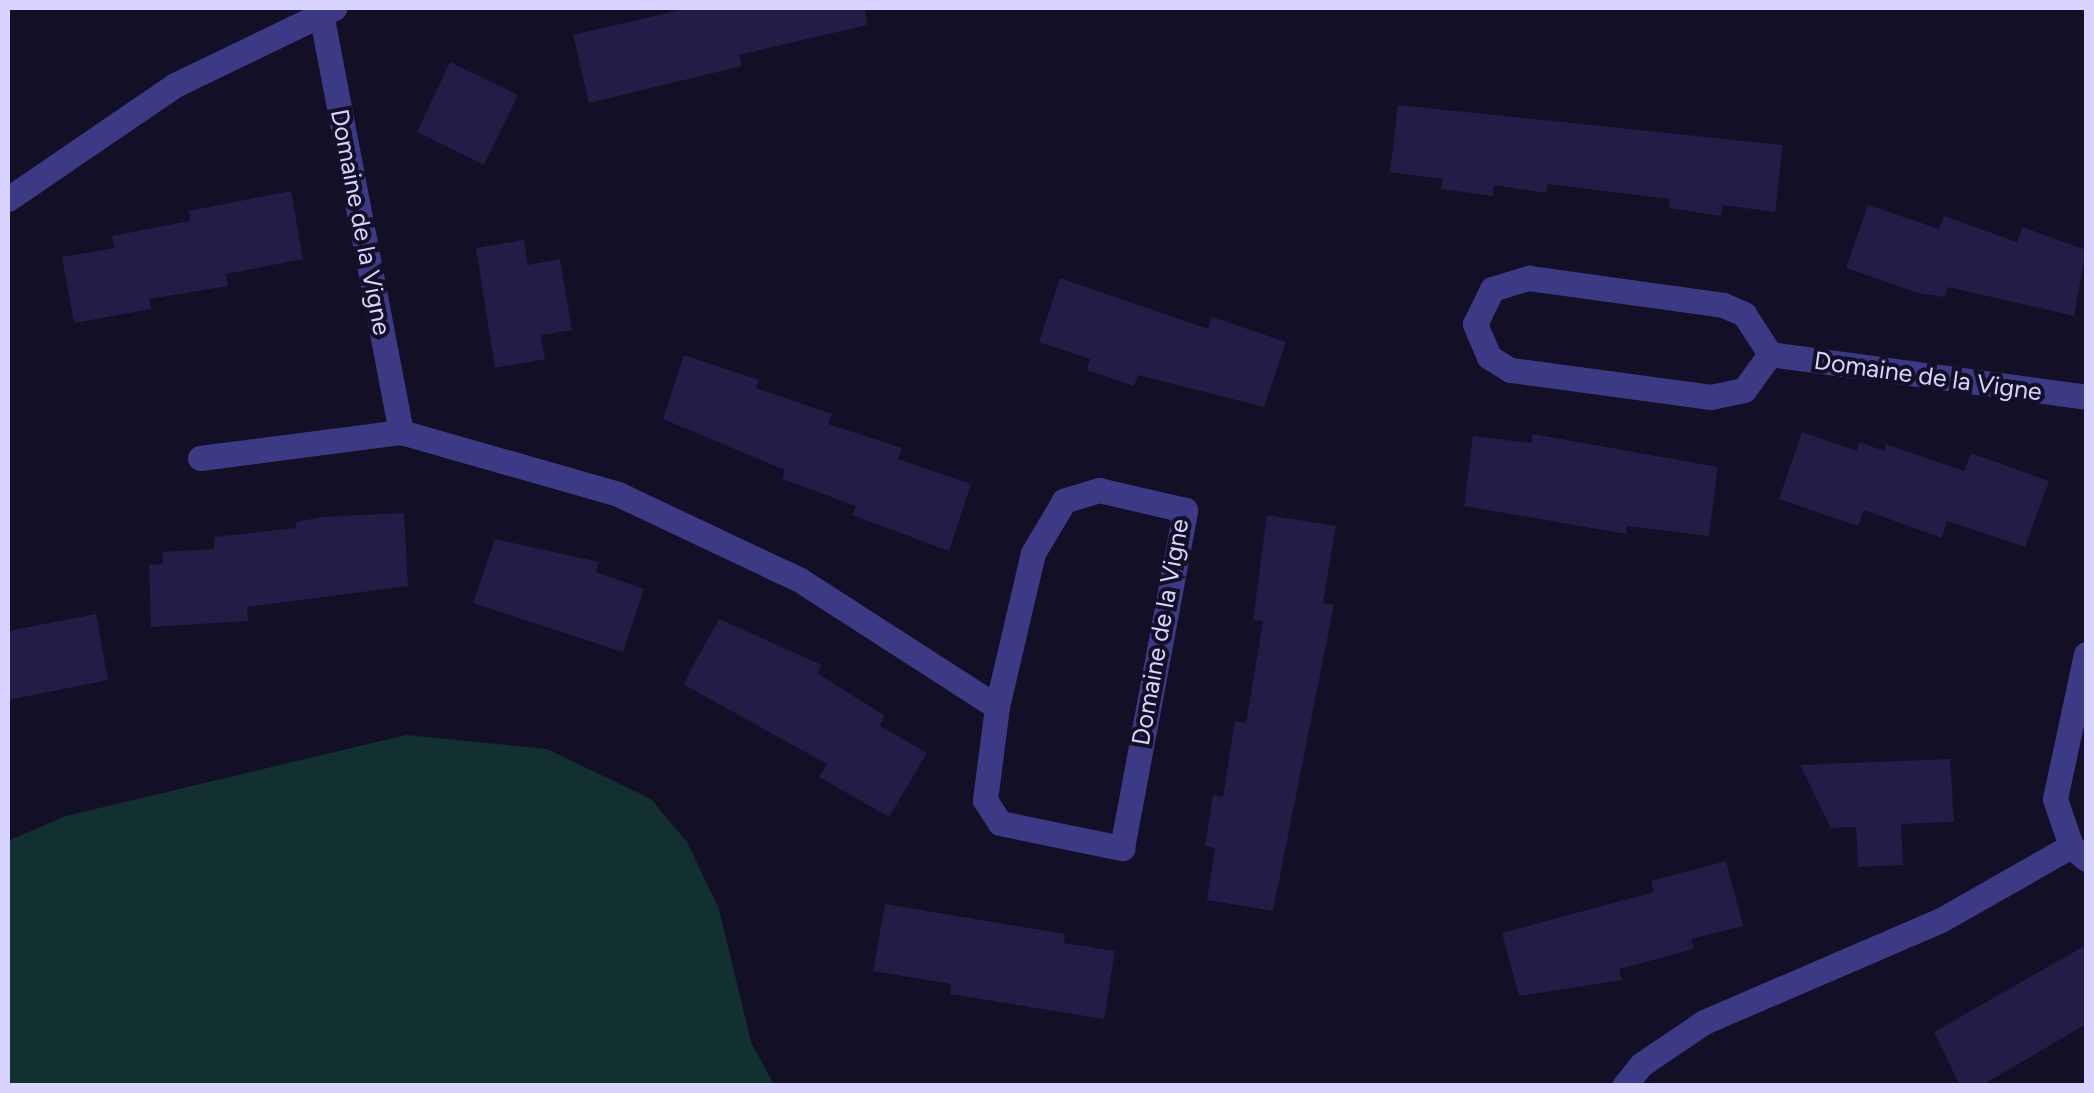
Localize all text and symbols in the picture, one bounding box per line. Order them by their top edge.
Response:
street label: Domaine de la Vigne [324,106,398,338]
street label: Domaine de la Vigne [1812,345,2044,407]
street label: Domaine de la Vigne [1125,516,1195,748]

